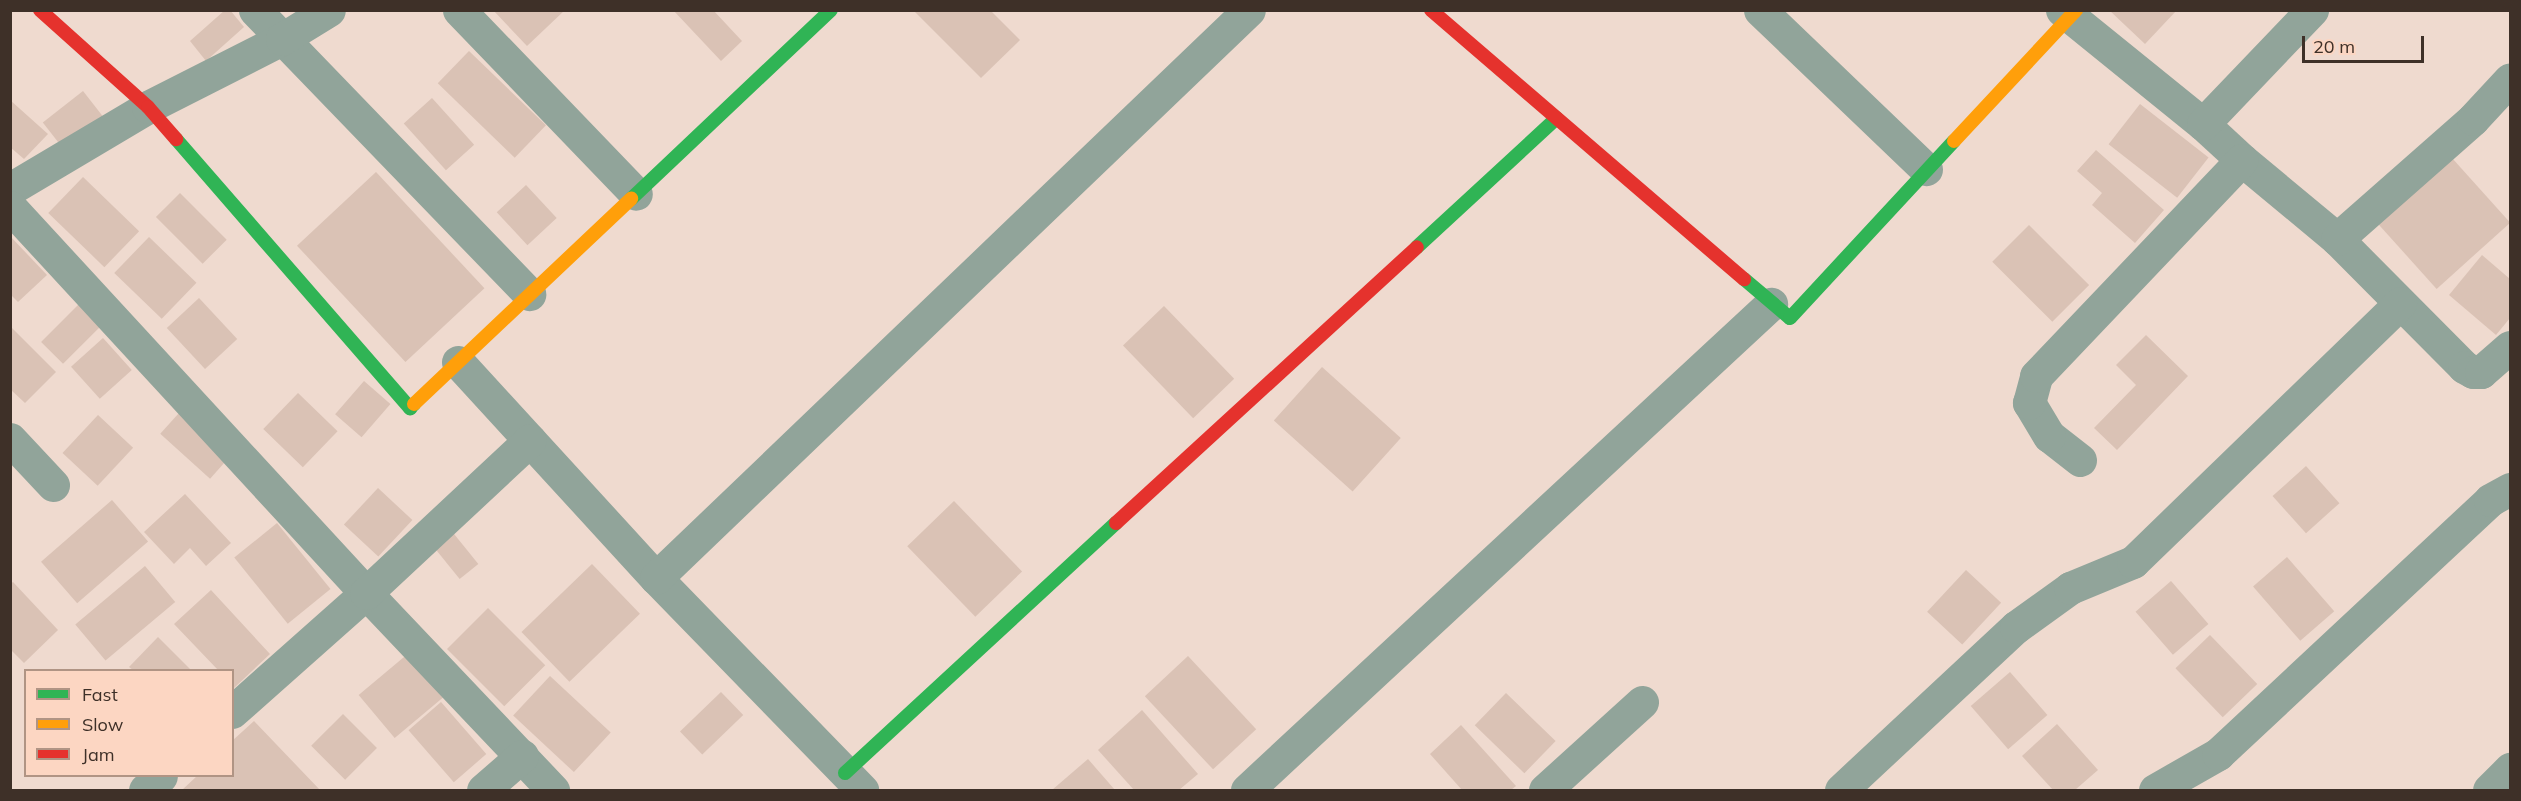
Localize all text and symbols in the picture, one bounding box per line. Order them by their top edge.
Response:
scale bar [2305,24,2426,62]
text: 20 m [2313,35,2355,58]
legend [24,669,234,777]
text: Fast [82,683,118,706]
text: Slow [82,713,123,736]
text: Jam [82,743,115,766]

